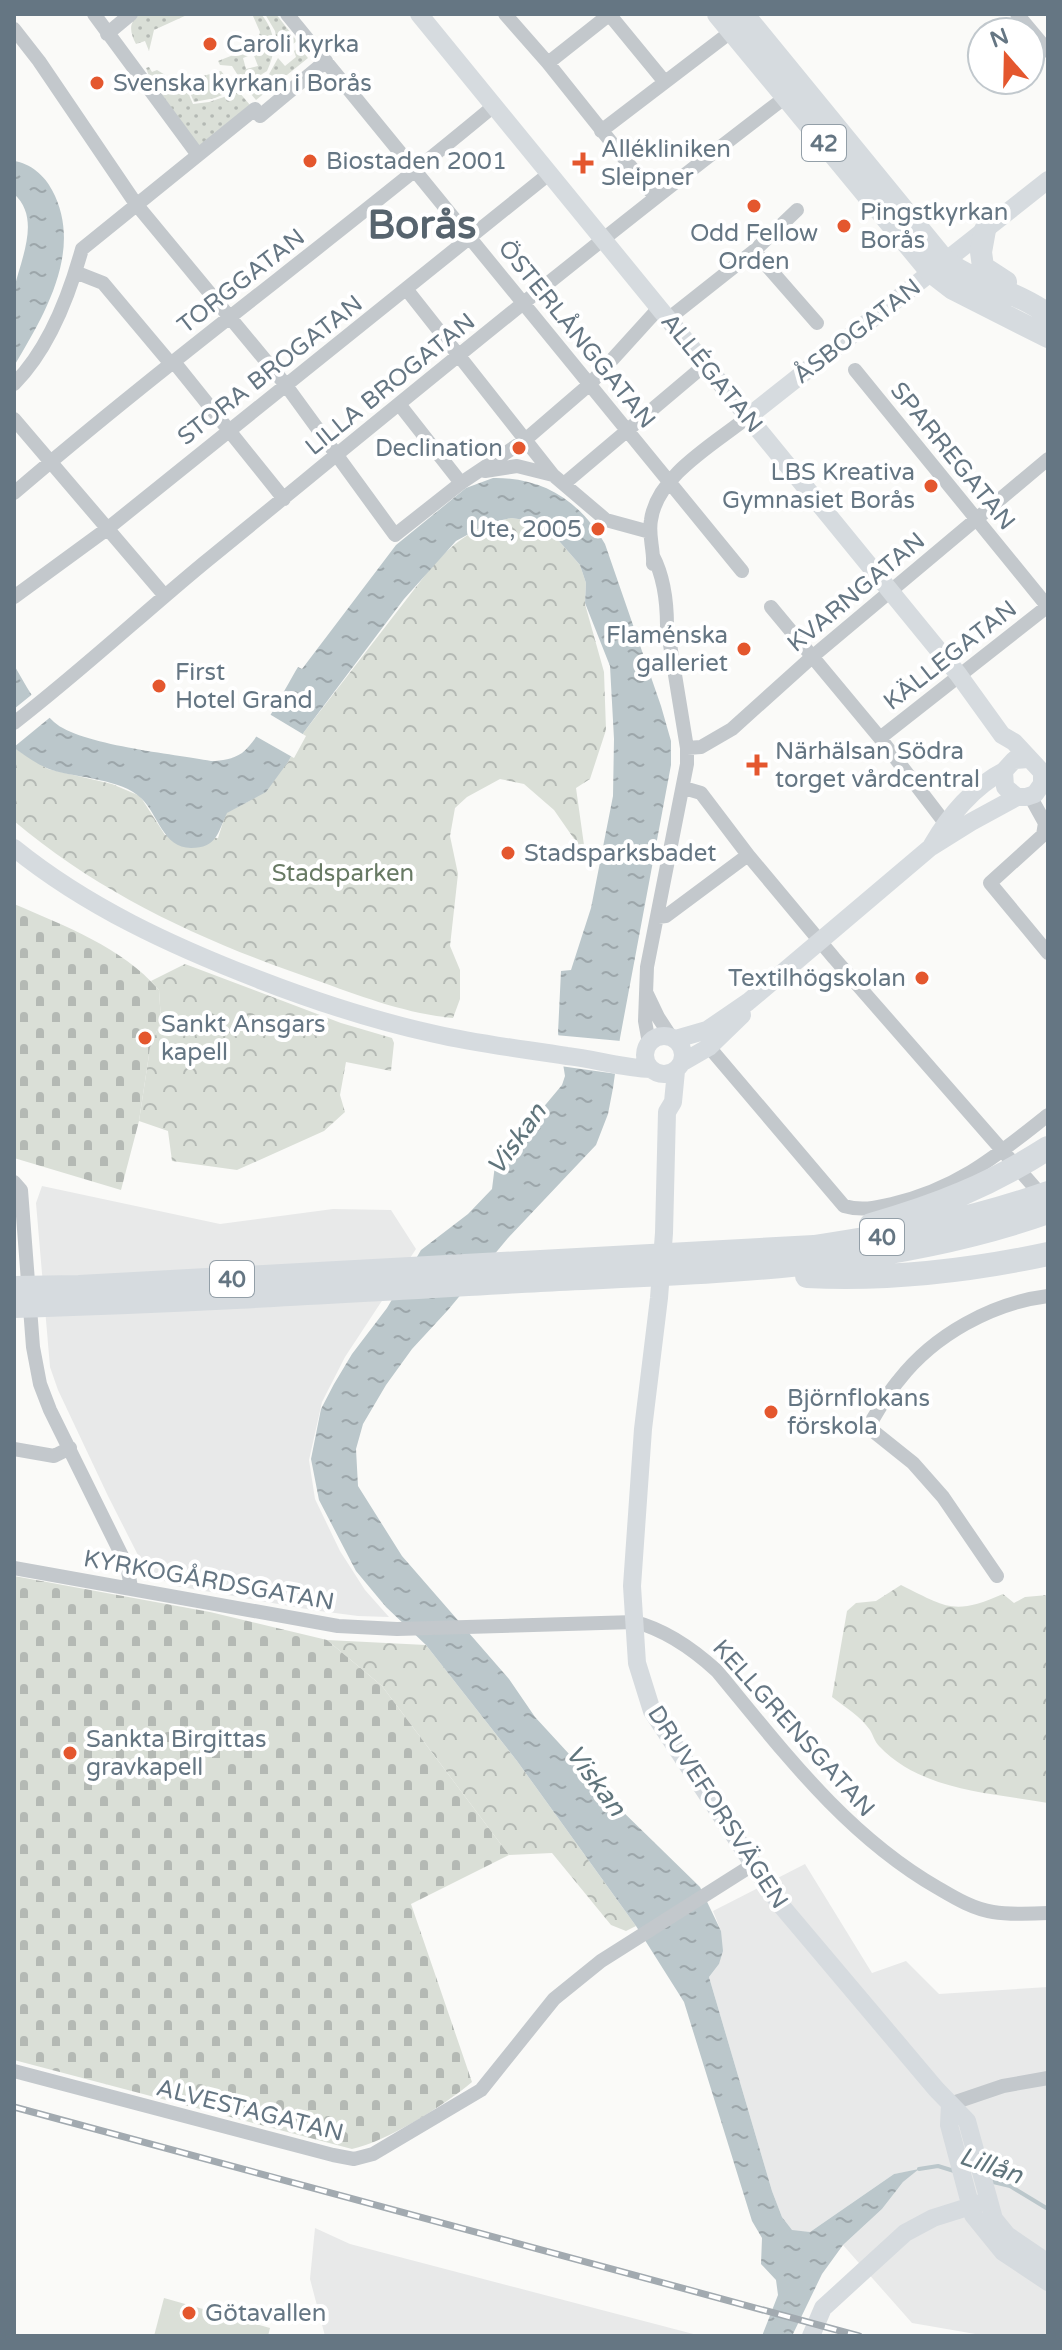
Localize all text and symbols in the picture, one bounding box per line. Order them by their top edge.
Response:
north arrow [966,16,1046,96]
text: N [987,23,1012,53]
place label: Caroli kyrka [226,30,359,59]
marker: Caroli kyrka [201,35,219,53]
place label: Svenska kyrkan i Borås [113,69,372,98]
marker: Svenska kyrkan i Borås [88,74,106,92]
road number: 42 [802,125,846,161]
place label: Allékliniken Sleipner [601,135,731,192]
place label: Biostaden 2001 [326,147,507,176]
marker: Biostaden 2001 [301,152,319,170]
marker: Allékliniken Sleipner [572,152,594,174]
marker: Odd Fellow Orden [745,197,763,215]
place label: Pingstkyrkan Borås [860,198,1008,255]
district label: Borås [368,201,476,249]
marker: Pingstkyrkan Borås [835,217,853,235]
place label: Odd Fellow Orden [690,219,818,276]
street label: TORGGATAN [172,223,311,340]
street label: ÖSTERLÅNGGATAN [492,234,662,434]
street label: ÅSBOGATAN [787,272,927,390]
street label: STORA BROGATAN [172,289,369,452]
street label: LILLA BROGATAN [300,307,481,462]
street label: ALLÉGATAN [655,307,769,439]
street label: SPARREGATAN [884,376,1021,536]
place label: Declination [375,434,503,463]
marker: Declination [510,439,528,457]
place label: LBS Kreativa Gymnasiet Borås [722,458,915,515]
marker: LBS Kreativa Gymnasiet Borås [922,477,940,495]
place label: Ute, 2005 [469,515,582,544]
marker: Ute, 2005 [589,520,607,538]
street label: KVARNGATAN [782,526,931,658]
street label: KÄLLEGATAN [878,594,1023,716]
place label: Flaménska galleriet [606,621,728,678]
marker: Flaménska galleriet [735,640,753,658]
place label: First Hotel Grand [175,658,313,715]
marker: First Hotel Grand [150,677,168,695]
place label: Närhälsan Södra torget vårdcentral [775,737,980,794]
marker: Närhälsan Södra torget vårdcentral [746,754,768,776]
place label: Stadsparksbadet [524,839,716,868]
marker: Stadsparksbadet [499,844,517,862]
park label: Stadsparken [272,859,414,888]
place label: Textilhögskolan [728,964,906,993]
marker: Textilhögskolan [913,969,931,987]
place label: Sankt Ansgars kapell [161,1010,326,1067]
marker: Sankt Ansgars kapell [136,1029,154,1047]
water label: Viskan [480,1096,553,1181]
road number: 40 [860,1219,904,1255]
road number: 40 [210,1261,254,1297]
place label: Björnflokans förskola [787,1384,930,1441]
marker: Björnflokans förskola [762,1403,780,1421]
street label: KYRKOGÅRDSGATAN [81,1543,337,1617]
street label: KELLGRENSGATAN [706,1634,881,1823]
street label: DRUVEFORSVÄGEN [641,1700,794,1914]
place label: Sankta Birgittas gravkapell [86,1725,267,1782]
water label: Viskan [559,1739,633,1823]
marker: Sankta Birgittas gravkapell [61,1744,79,1762]
street label: ALVESTAGATAN [153,2073,347,2148]
water label: Lillån [955,2140,1028,2191]
place label: Götavallen [205,2299,326,2328]
marker: Götavallen [180,2304,198,2322]

